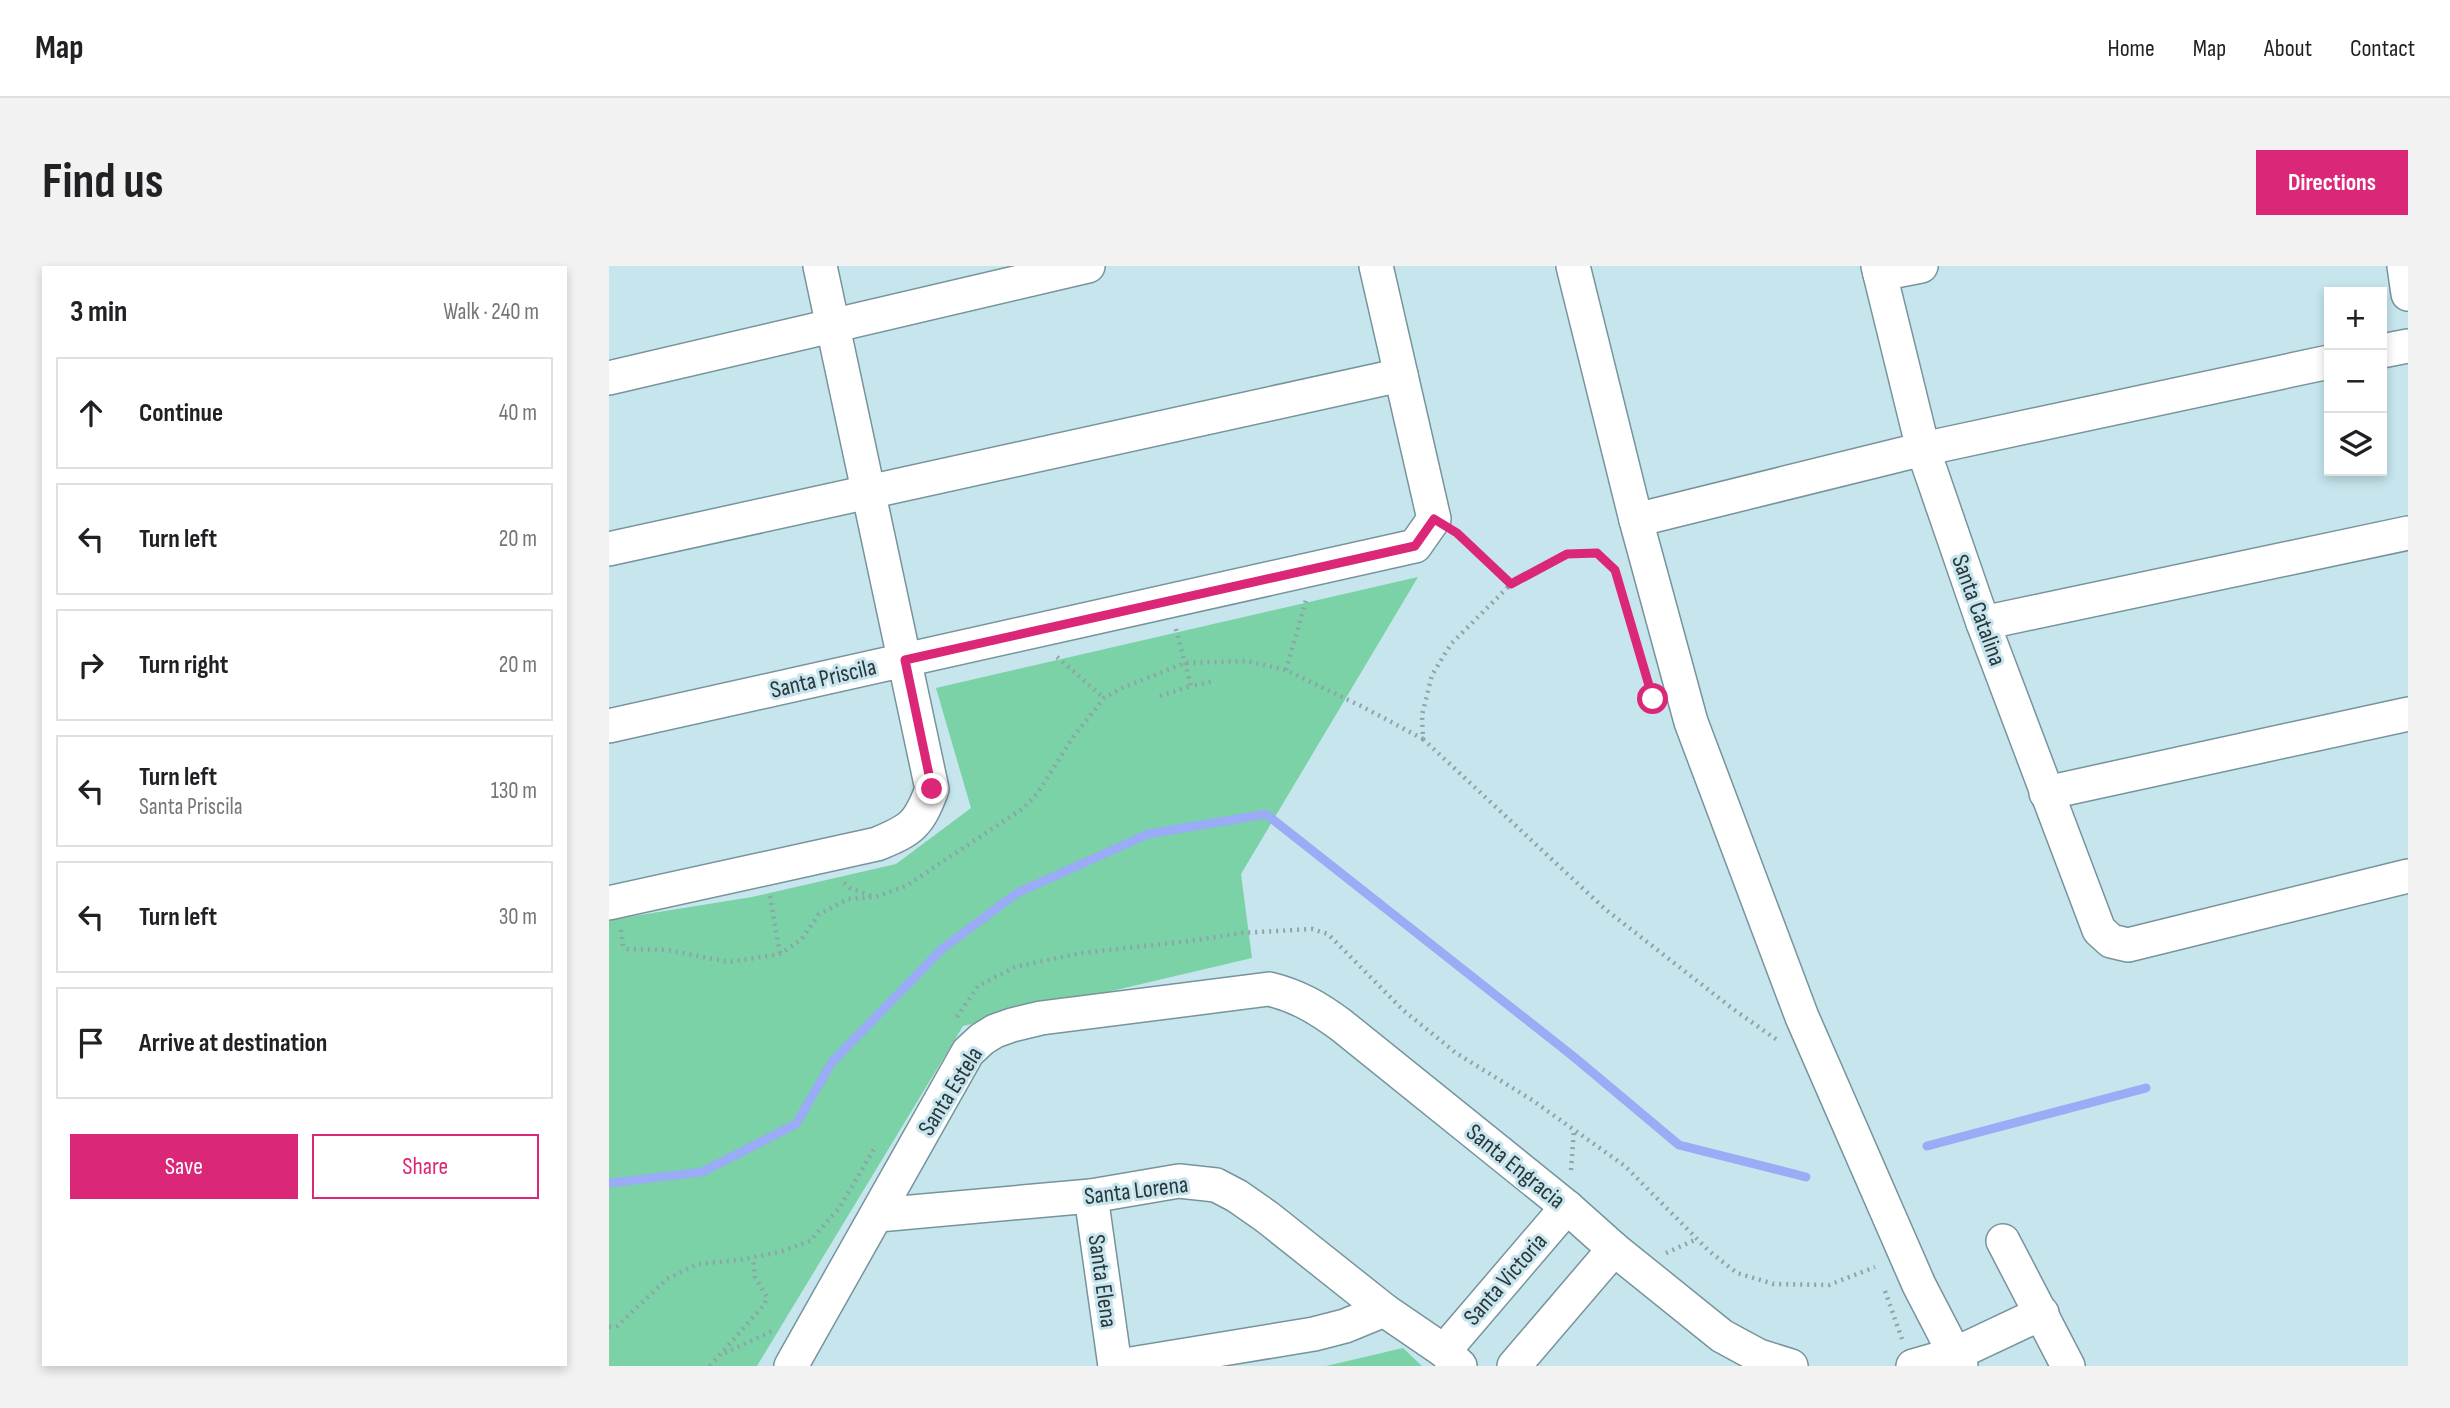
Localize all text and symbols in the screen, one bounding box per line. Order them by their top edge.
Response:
text: Map [35,28,84,68]
text: Home [2107,34,2155,63]
text: Map [2193,34,2226,63]
text: About [2264,34,2312,63]
text: Contact [2350,34,2415,63]
button: Directions [2256,150,2408,215]
text: Find us [42,153,164,212]
map controls [2324,287,2387,476]
button: + [2324,287,2387,350]
text: 3 min [70,294,127,330]
text: Walk · 240 m [443,298,539,326]
button: − [2324,350,2387,413]
icon: ahead [72,394,110,432]
text: Continue [139,398,223,429]
text: 40 m [499,399,537,427]
button: layers [2324,413,2387,476]
icon: left [72,520,110,558]
text: Turn left [139,524,217,555]
text: 20 m [499,525,537,553]
street label: Santa Catalina [1945,551,2012,670]
icon: right [72,646,110,684]
text: Turn right [139,650,228,681]
text: 20 m [499,651,537,679]
street label: Santa Priscila [767,652,879,705]
route start [1637,683,1668,714]
text: Turn left [139,762,217,793]
icon: left [72,772,110,810]
route end [916,773,947,804]
text: 130 m [491,777,537,805]
text: Santa Priscila [139,793,243,821]
icon: left [72,898,110,936]
text: Turn left [139,902,217,933]
text: 30 m [499,903,537,931]
icon: arrive [72,1024,110,1062]
text: Arrive at destination [139,1028,327,1059]
street label: Santa Estela [912,1042,989,1141]
street label: Santa Engracia [1460,1118,1571,1215]
button: Save [70,1134,298,1199]
button: Share [312,1134,539,1199]
street label: Santa Lorena [1082,1170,1190,1211]
street label: Santa Victoria [1457,1227,1553,1331]
street label: Santa Elena [1082,1233,1123,1329]

